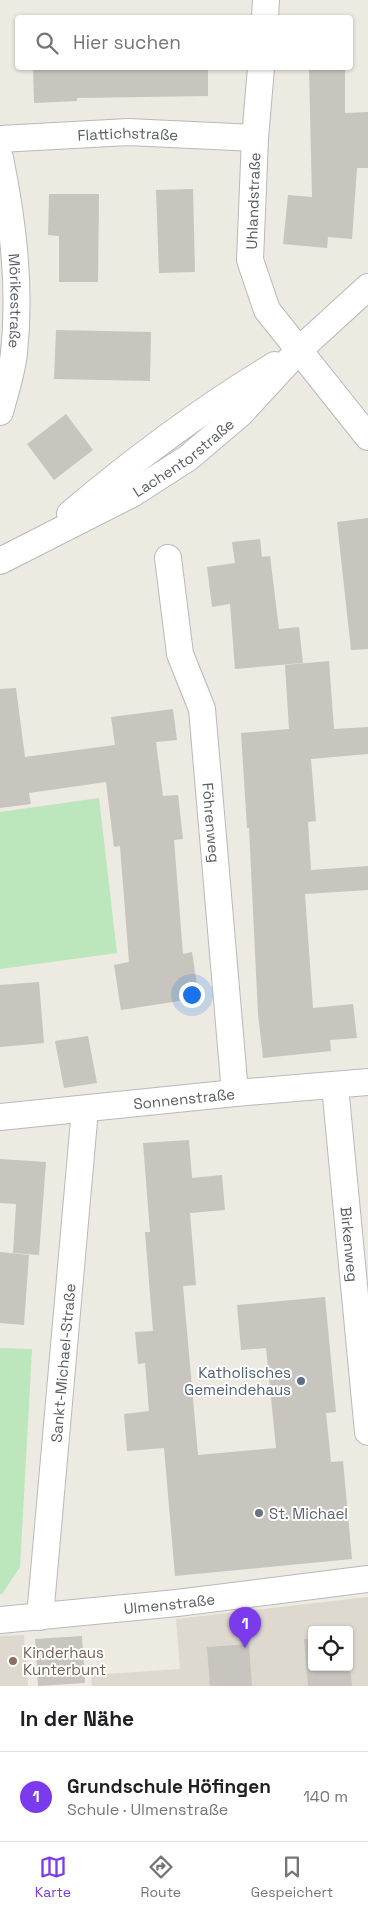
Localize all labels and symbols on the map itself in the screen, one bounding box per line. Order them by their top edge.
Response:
street label: Flattichstraße [77,122,179,144]
street label: Uhlandstraße [242,152,264,250]
street label: Mörikestraße [5,253,26,349]
street label: Lachentorstraße [129,414,238,501]
street label: Föhrenweg [199,782,225,863]
your location [179,982,205,1008]
street label: Sonnenstraße [132,1084,236,1113]
street label: Birkenweg [337,1206,363,1283]
street label: Sankt-Michael-Straße [46,1282,79,1443]
place label: Katholisches Gemeindehaus [184,1363,291,1399]
marker: Katholisches Gemeindehaus [295,1375,307,1387]
place label: St. Michael [269,1504,348,1523]
marker: St. Michael [253,1507,265,1519]
street label: Ulmenstraße [123,1589,216,1618]
pin: 1 [229,1607,261,1648]
place label: Kinderhaus Kunterbunt [23,1643,106,1679]
marker: Kinderhaus Kunterbunt [7,1655,19,1667]

